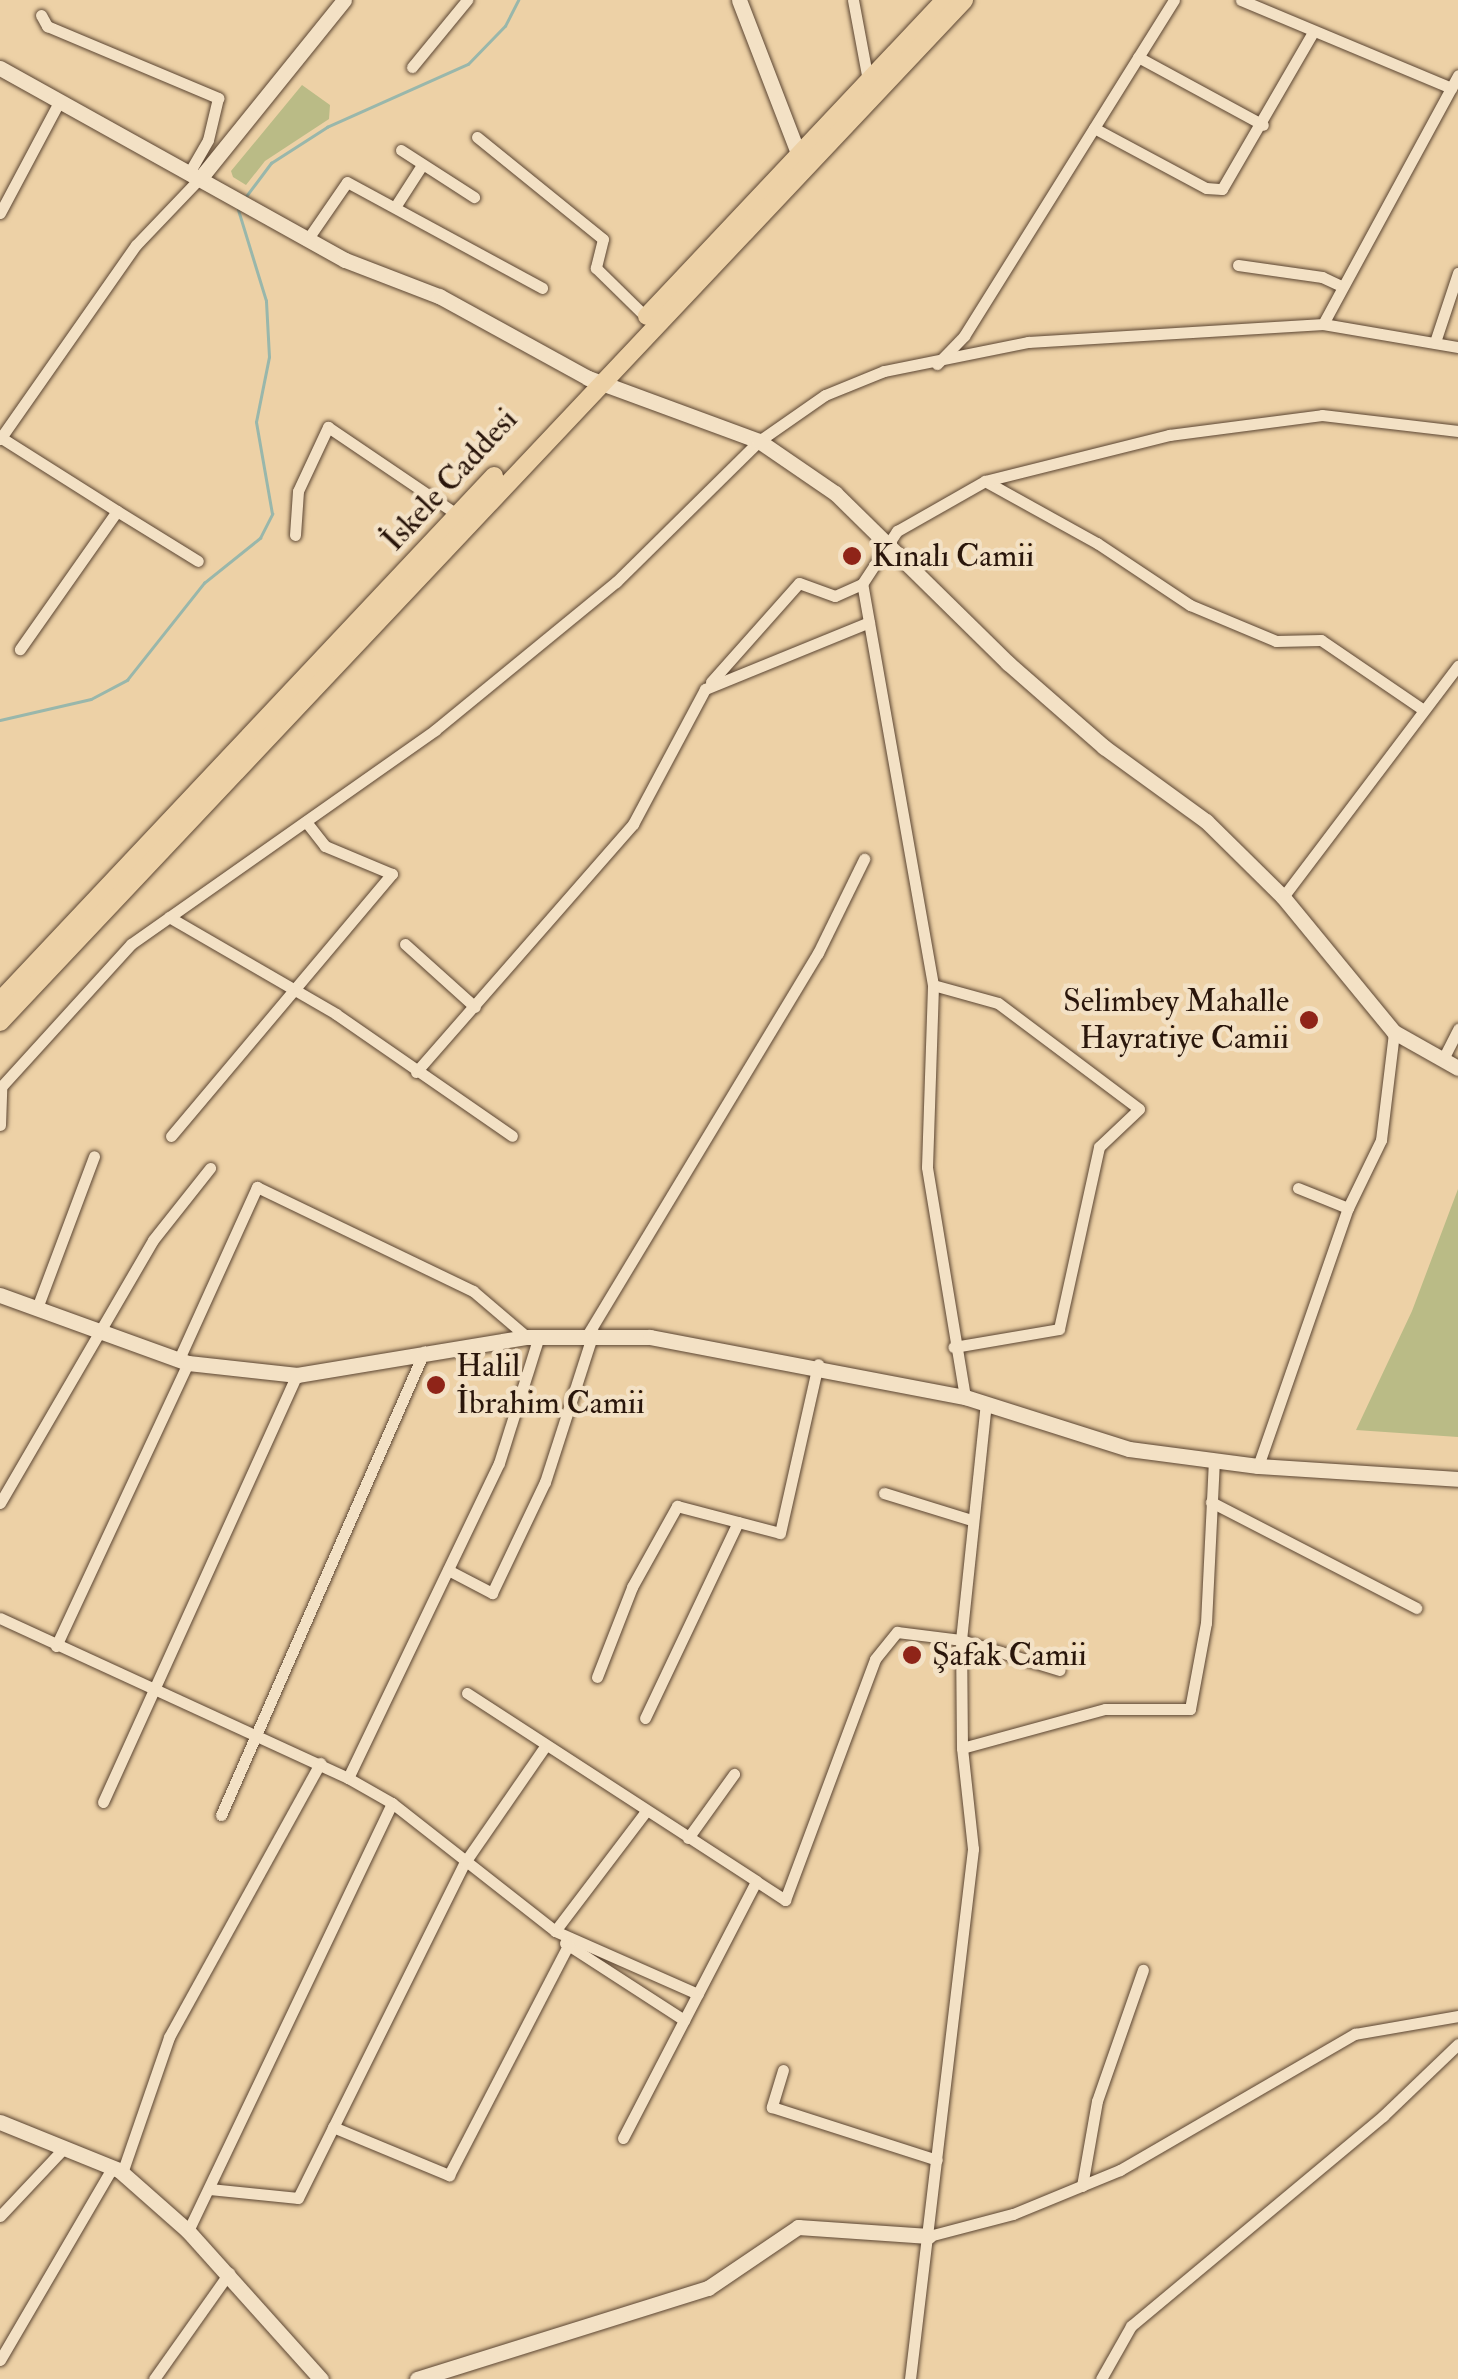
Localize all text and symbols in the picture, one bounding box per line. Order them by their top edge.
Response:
street label: İskele Caddesi [374,401,526,559]
place label: Kınalı Camii [872,537,1034,575]
marker: Kınalı Camii [841,545,863,567]
place label: Selimbey Mahalle Hayratiye Camii [1063,983,1289,1058]
marker: Selimbey Mahalle Hayratiye Camii [1298,1009,1320,1031]
place label: Halil İbrahim Camii [456,1348,645,1423]
marker: Halil İbrahim Camii [425,1374,447,1396]
place label: Şafak Camii [932,1636,1087,1674]
marker: Şafak Camii [901,1644,923,1666]

